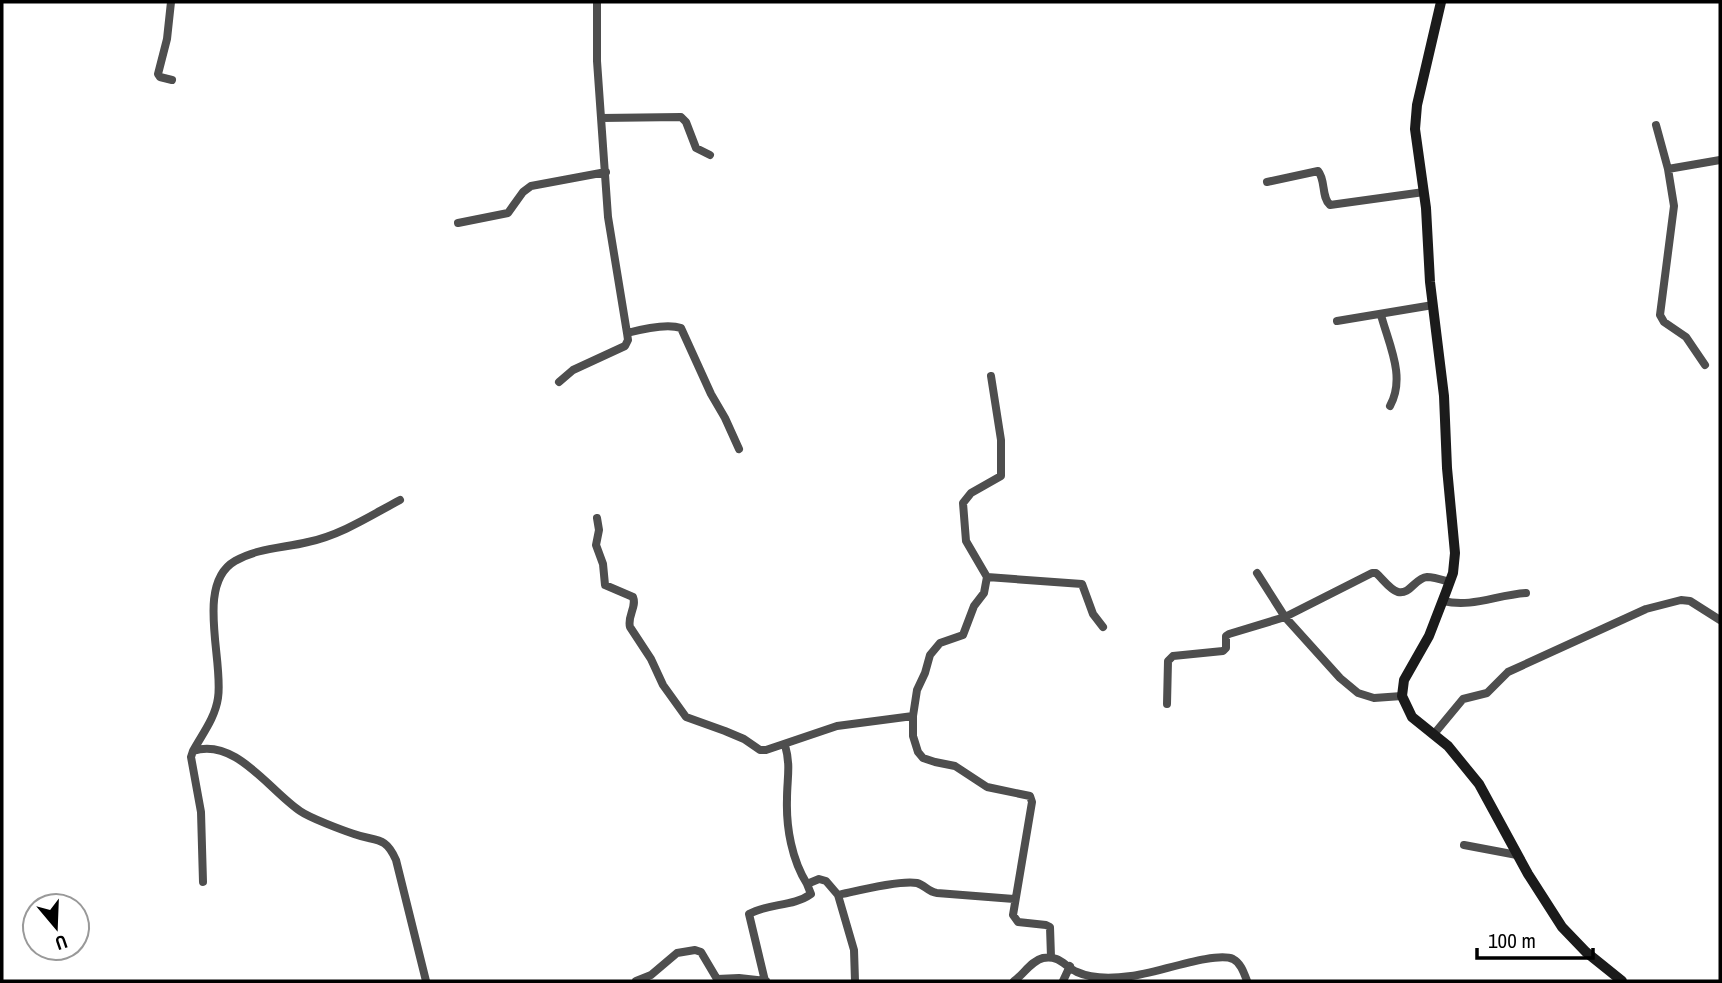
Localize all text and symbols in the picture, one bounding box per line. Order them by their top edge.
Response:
north arrow [21,892,91,962]
scale bar [1477,916,1592,960]
text: 100 m [1488,926,1536,955]
text: U [52,929,71,957]

